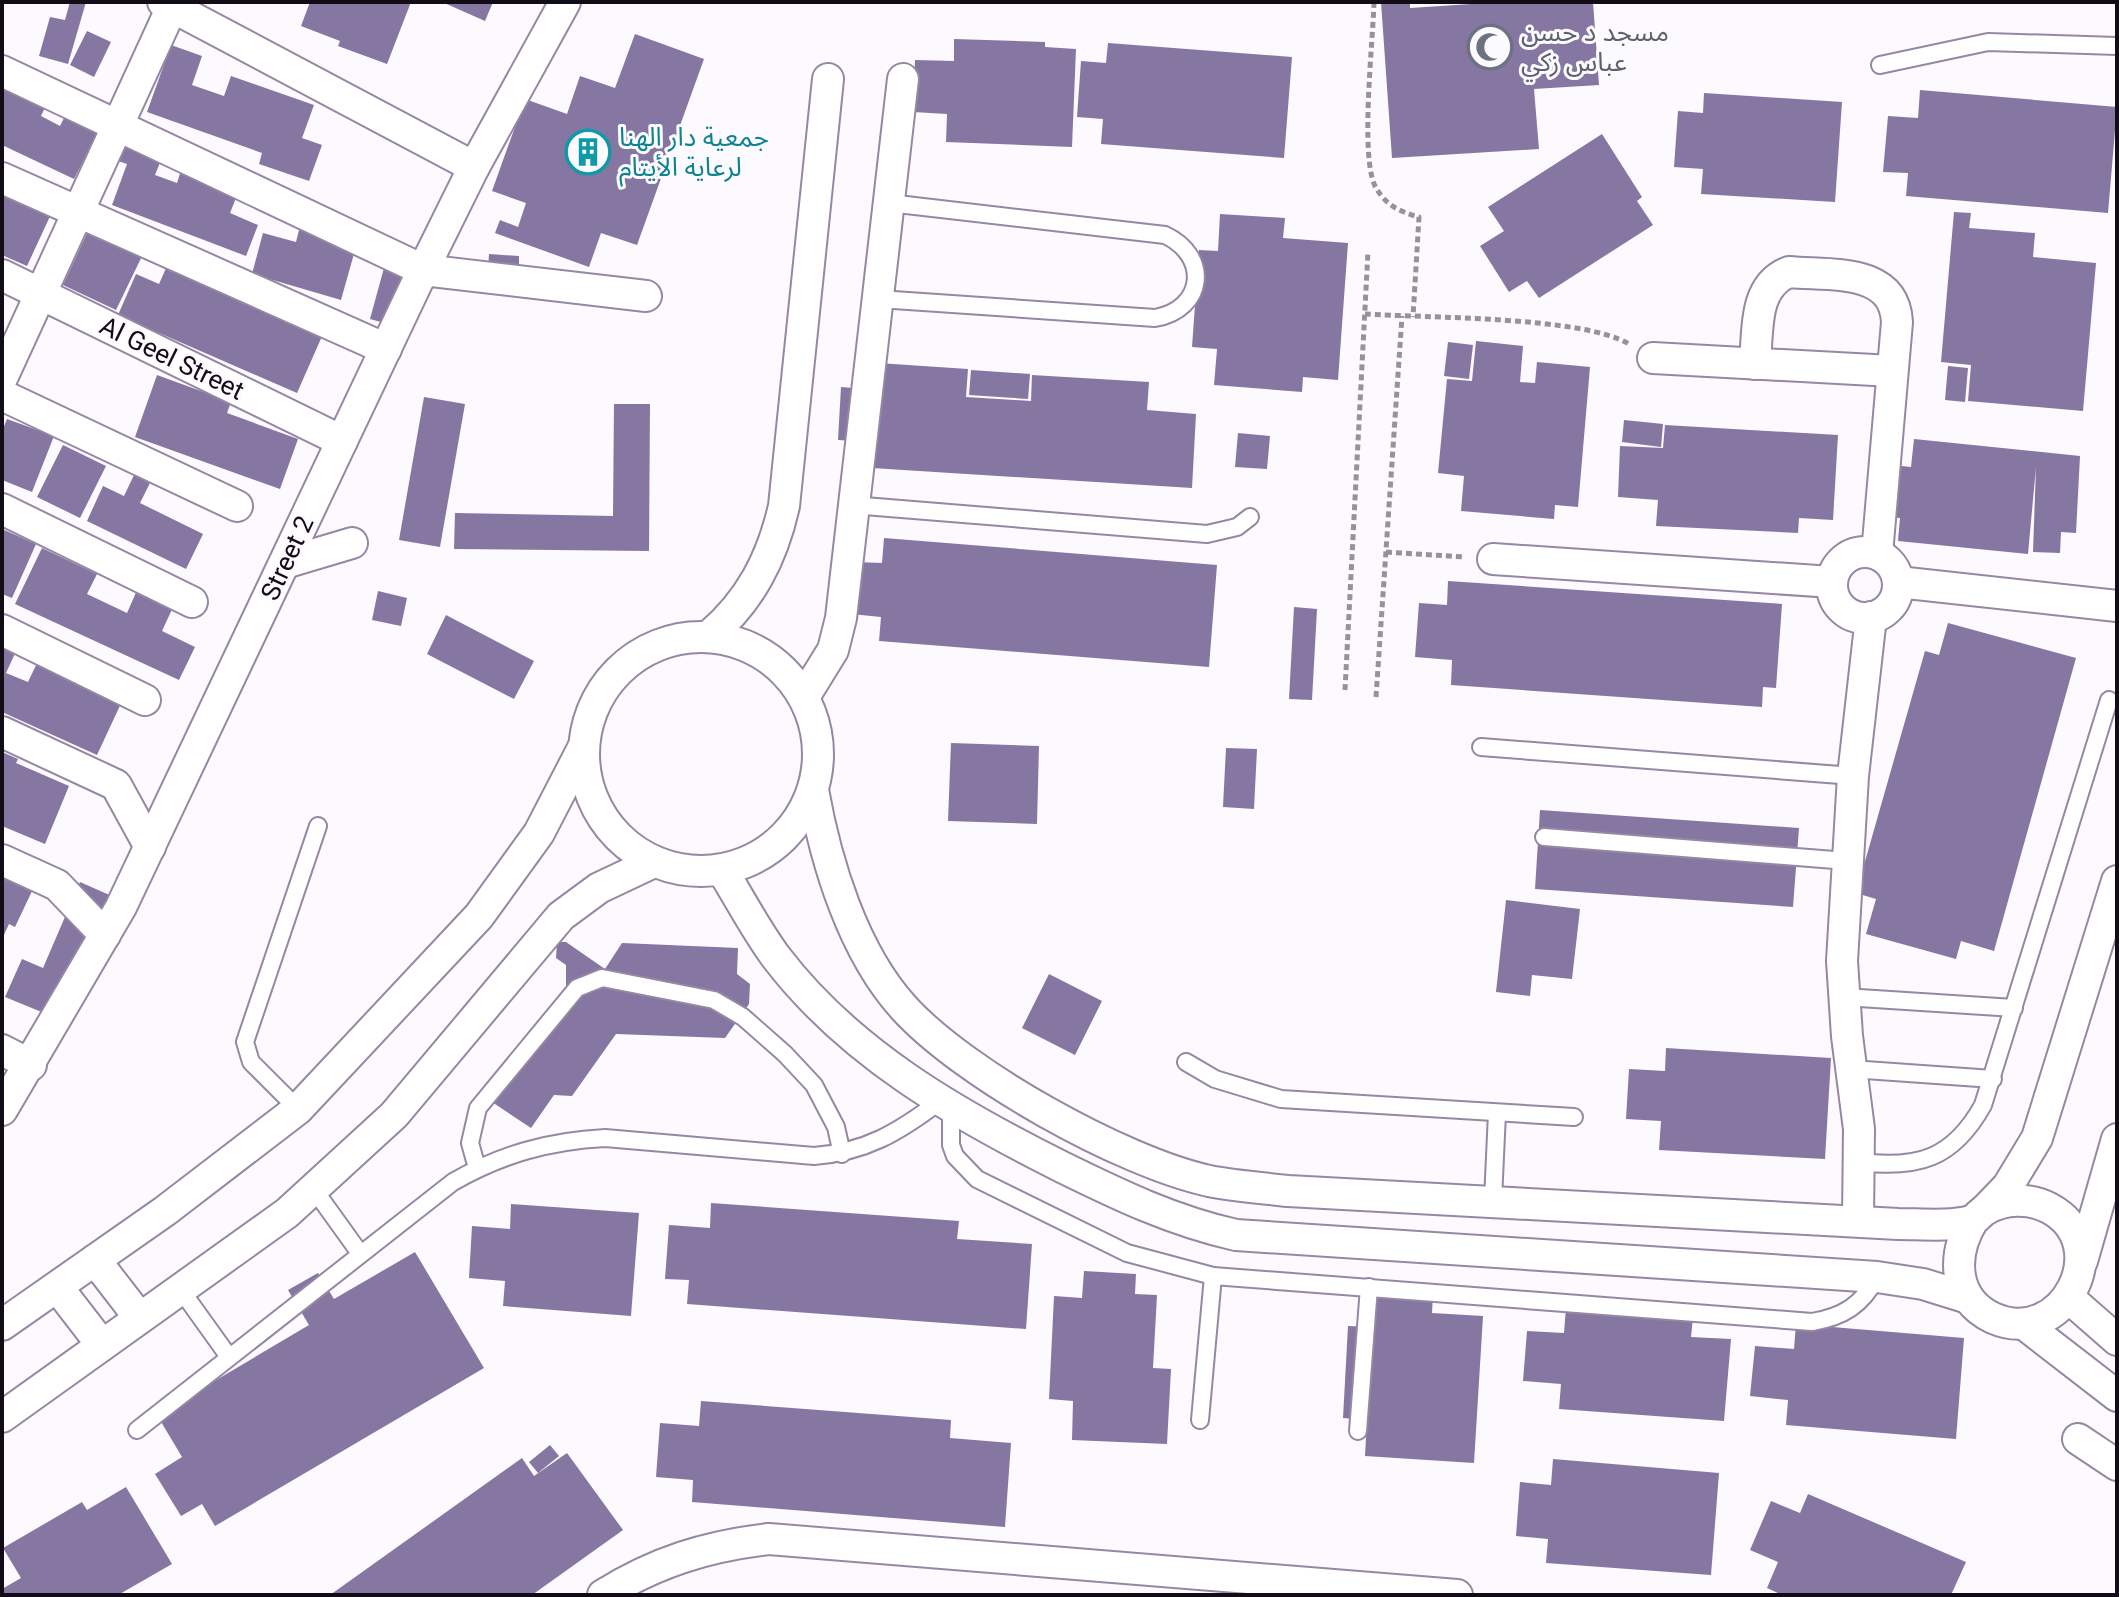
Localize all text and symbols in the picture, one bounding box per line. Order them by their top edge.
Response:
place label: مسجد د حسن عباس زكي [1521,17,1669,82]
mosque icon: مسجد د حسن عباس زكي [1466,23,1514,71]
place label: جمعية دار الهنا لرعاية الأيتام [619,122,769,187]
building icon: جمعية دار الهنا لرعاية الأيتام [564,128,612,176]
street label: Al Geel Street [95,310,249,406]
street label: Street 2 [254,511,320,605]

